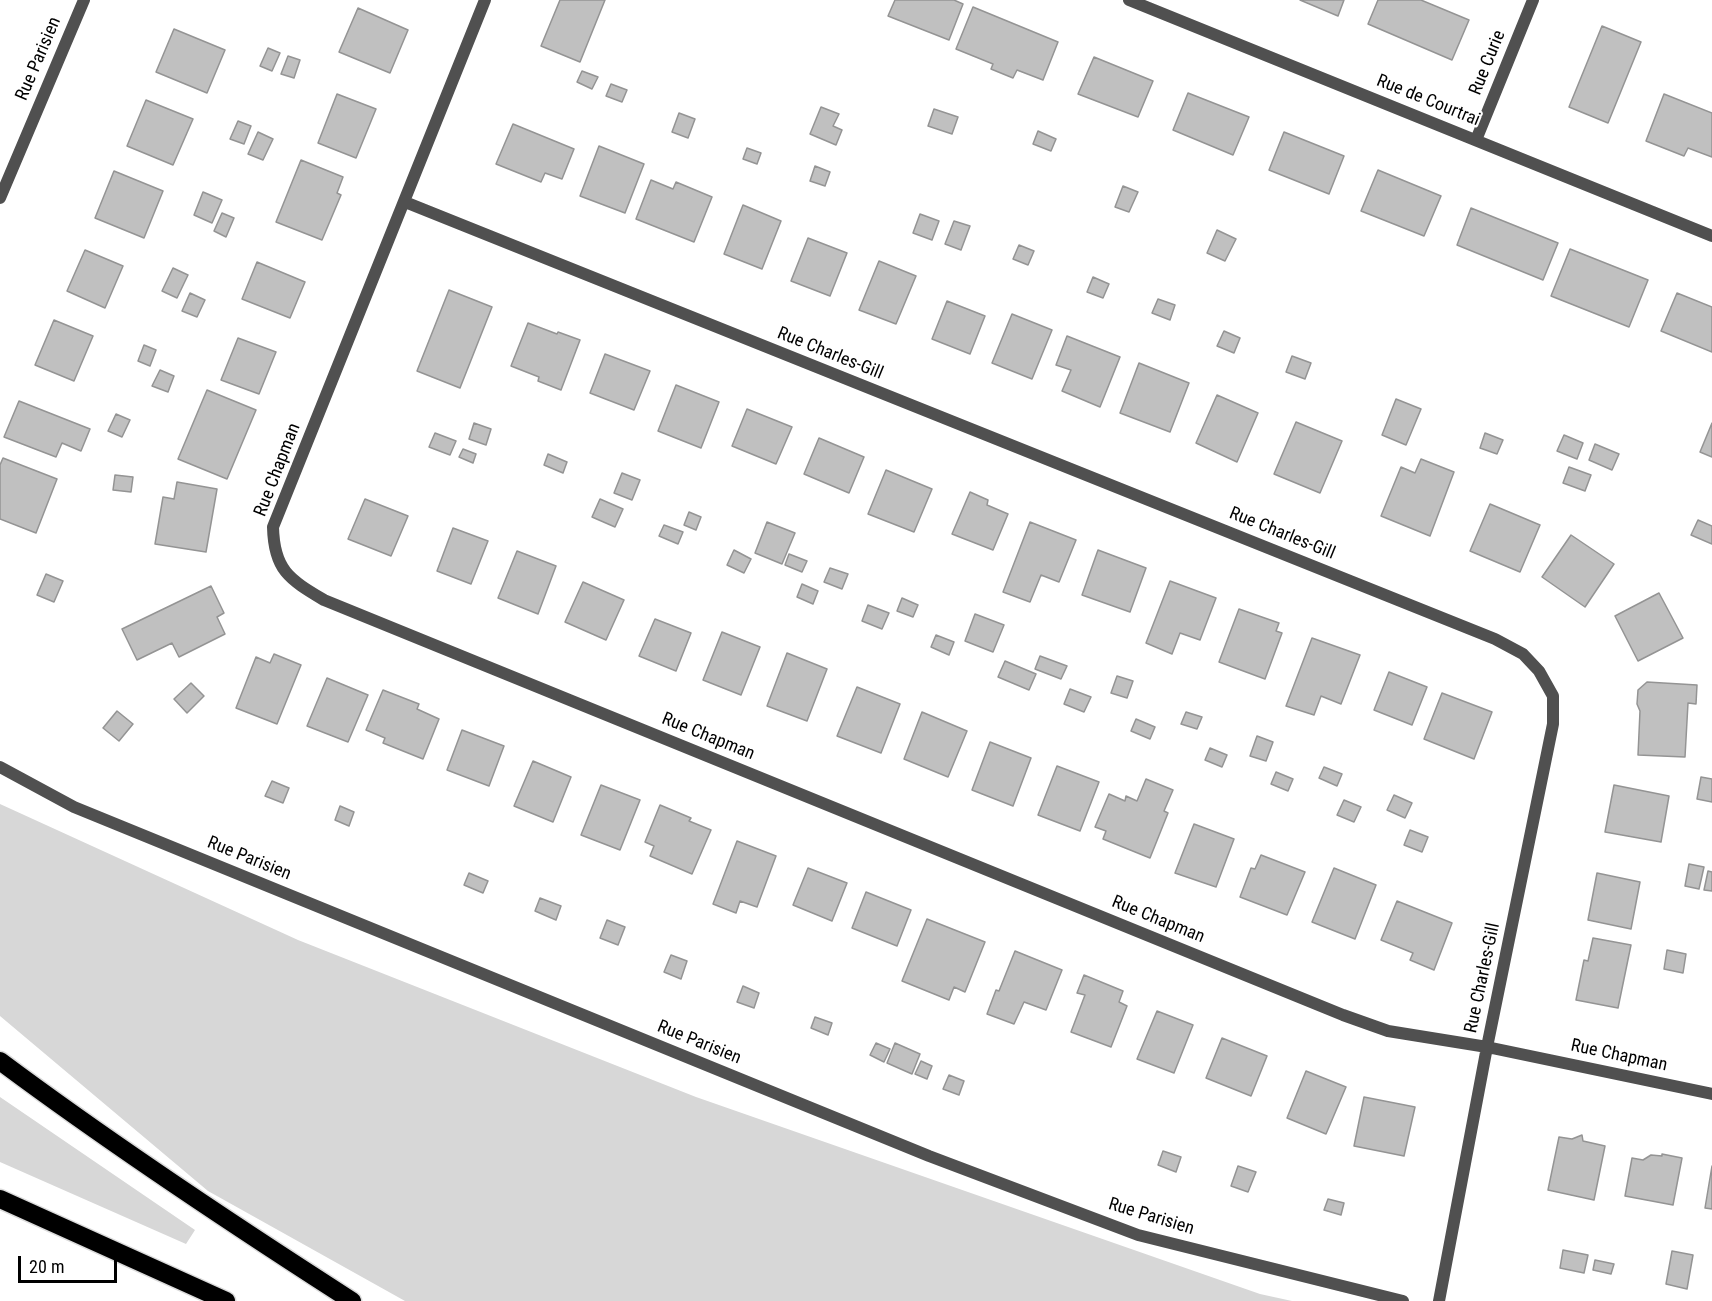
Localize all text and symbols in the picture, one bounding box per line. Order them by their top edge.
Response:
street label: Rue Parisien [12,14,66,104]
street label: Rue Curie [1465,28,1511,98]
street label: Rue de Courtrai [1373,70,1483,132]
street label: Rue Charles-Gill [774,323,886,385]
street label: Rue Chapman [250,420,306,520]
street label: Rue Charles-Gill [1226,503,1338,565]
street label: Rue Chapman [658,709,758,765]
street label: Rue Parisien [204,832,294,886]
street label: Rue Chapman [1108,892,1208,948]
street label: Rue Charles-Gill [1461,921,1505,1035]
street label: Rue Parisien [654,1016,744,1070]
street label: Rue Chapman [1569,1035,1669,1077]
street label: Rue Parisien [1106,1194,1196,1240]
scale bar [21,1244,120,1282]
text: 20 m [29,1256,64,1277]

